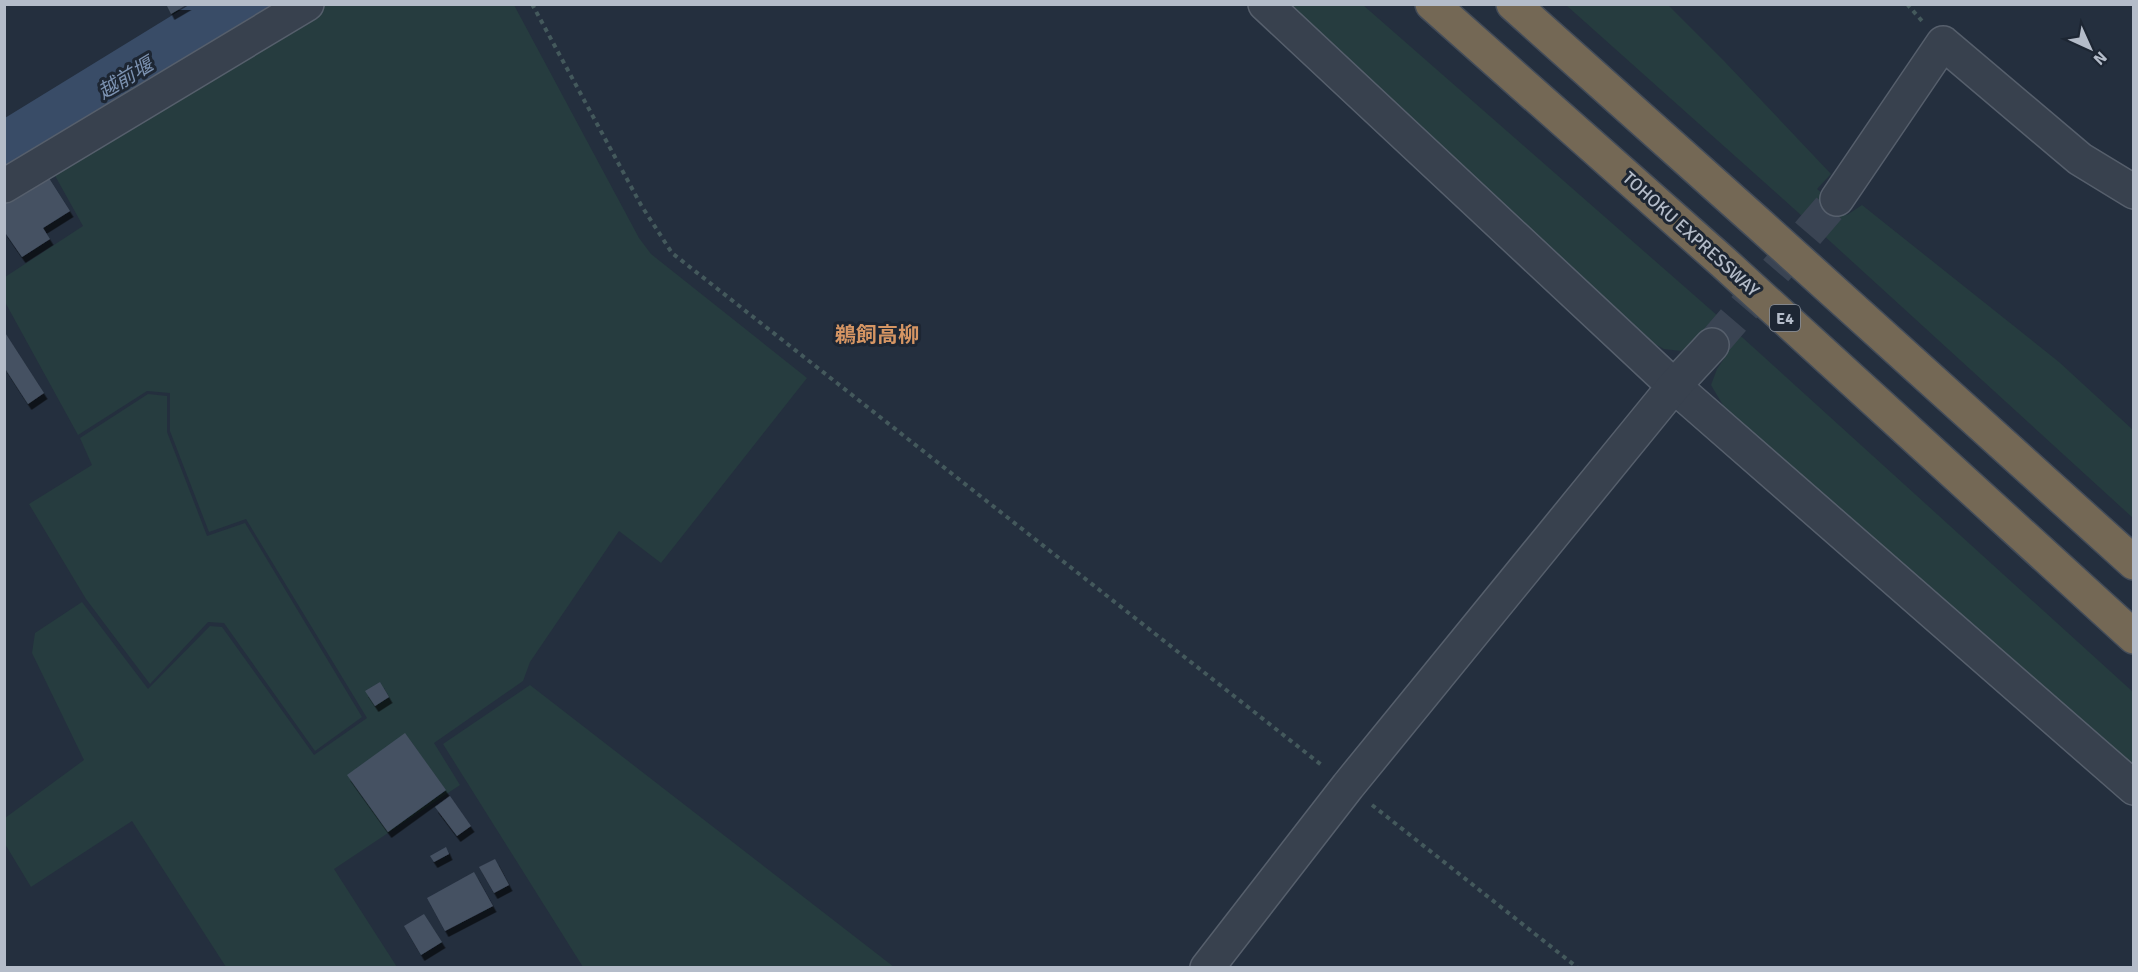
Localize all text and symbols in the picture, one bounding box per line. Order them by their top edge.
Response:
north arrow [2060,18,2120,78]
text: N [2089,47,2111,69]
water label: 越前堰 [93,50,161,105]
street label: TOHOKU EXPRESSWAY [1618,167,1764,301]
road number: E4 [1770,305,1800,331]
district label: 鵜飼高柳 [835,322,919,348]

